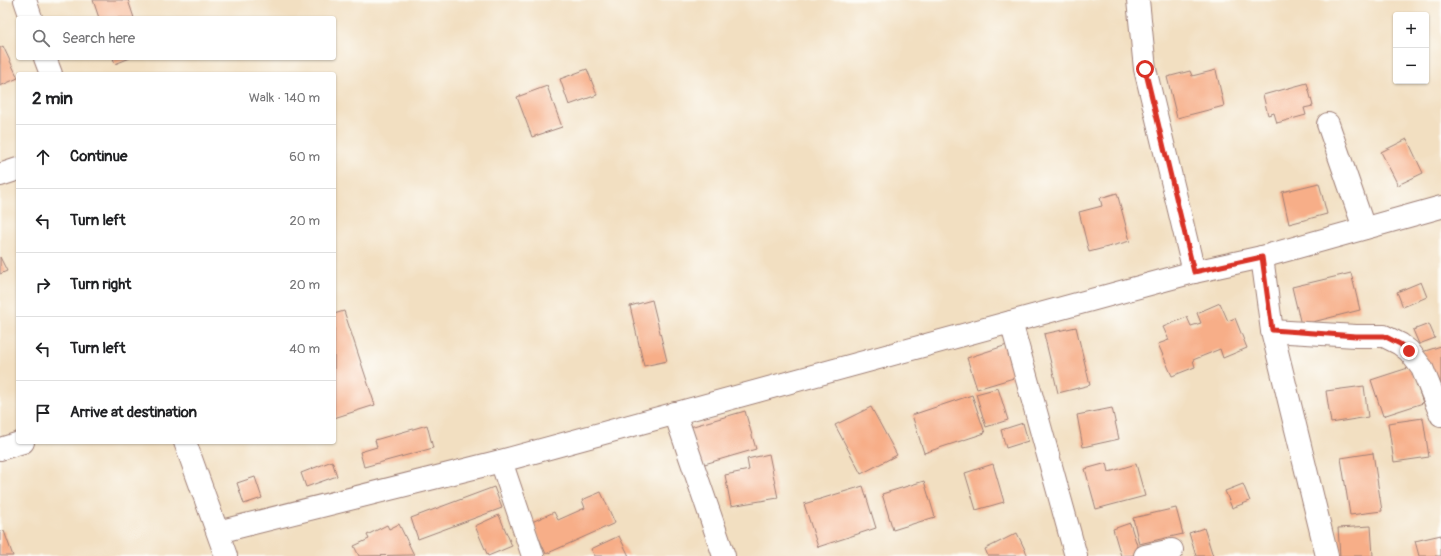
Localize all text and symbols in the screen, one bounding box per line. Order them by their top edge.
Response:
map controls [1393,12,1429,84]
button: + [1393,12,1429,48]
search box [16,16,336,60]
icon: search [30,27,52,49]
text: Search here [62,29,135,48]
button: − [1393,48,1429,84]
route start [1136,60,1154,78]
text: 2 min [32,88,73,109]
text: Walk · 140 m [249,90,320,106]
icon: ahead [32,146,54,168]
text: Continue [70,147,128,166]
text: 60 m [289,149,320,165]
icon: left [32,210,54,232]
text: Turn left [70,211,126,230]
text: 20 m [289,213,320,229]
icon: right [32,274,54,296]
text: Turn right [70,275,131,294]
text: 20 m [289,277,320,293]
icon: left [32,338,54,360]
text: Turn left [70,339,126,358]
text: 40 m [289,341,320,357]
route end [1400,342,1418,360]
icon: arrive [32,402,54,424]
text: Arrive at destination [70,403,197,422]

